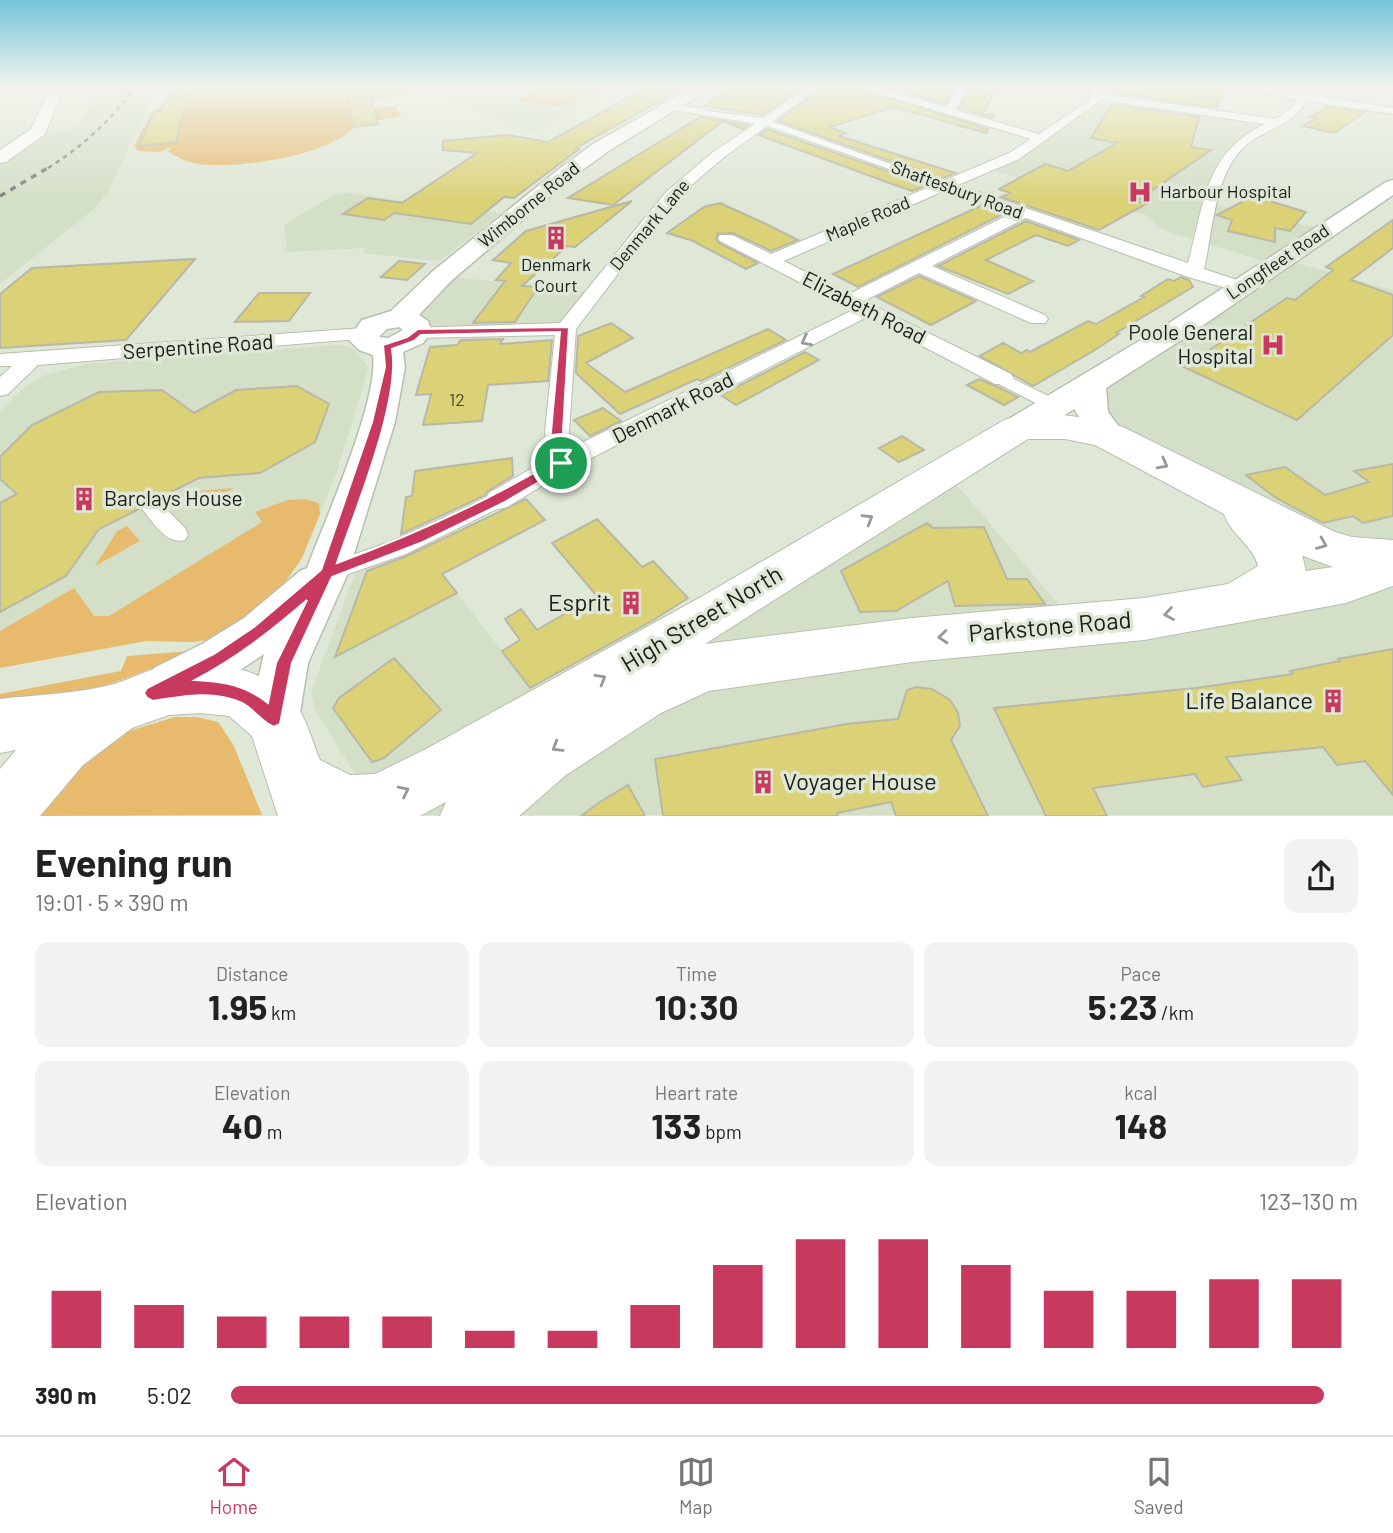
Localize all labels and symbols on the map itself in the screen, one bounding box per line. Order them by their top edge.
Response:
street label: Shaftesbury Road [889,155,1026,223]
street label: Wimborne Road [473,157,583,252]
street label: Denmark Lane [605,174,694,274]
hospital icon: Harbour Hospital [1126,178,1154,206]
place label: Harbour Hospital [1160,180,1292,202]
street label: Maple Road [822,191,913,246]
street label: Longfleet Road [1222,219,1333,304]
building icon: Denmark Court [542,224,570,252]
place label: Denmark Court [521,253,591,296]
street label: Elizabeth Road [799,265,930,348]
place label: Poole General Hospital [1128,319,1253,368]
street label: Serpentine Road [122,328,274,363]
hospital icon: Poole General Hospital [1259,331,1287,359]
one-way arrow [801,332,813,346]
street label: Denmark Road [608,365,737,448]
house number: 12 [449,388,465,410]
pin [531,433,591,493]
one-way arrow [1156,456,1168,469]
building icon: Barclays House [70,485,98,513]
place label: Barclays House [104,485,243,510]
one-way arrow [861,515,874,528]
one-way arrow [1315,536,1327,550]
street label: High Street North [615,558,787,677]
place label: Esprit [548,587,611,616]
building icon: Esprit [617,589,645,617]
street label: Parkstone Road [967,604,1133,647]
one-way arrow [1163,606,1175,621]
one-way arrow [937,629,948,644]
one-way arrow [594,674,607,687]
place label: Life Balance [1185,685,1313,714]
building icon: Life Balance [1319,687,1347,715]
one-way arrow [552,738,565,751]
place label: Voyager House [783,766,937,795]
building icon: Voyager House [749,768,777,796]
one-way arrow [397,786,409,800]

